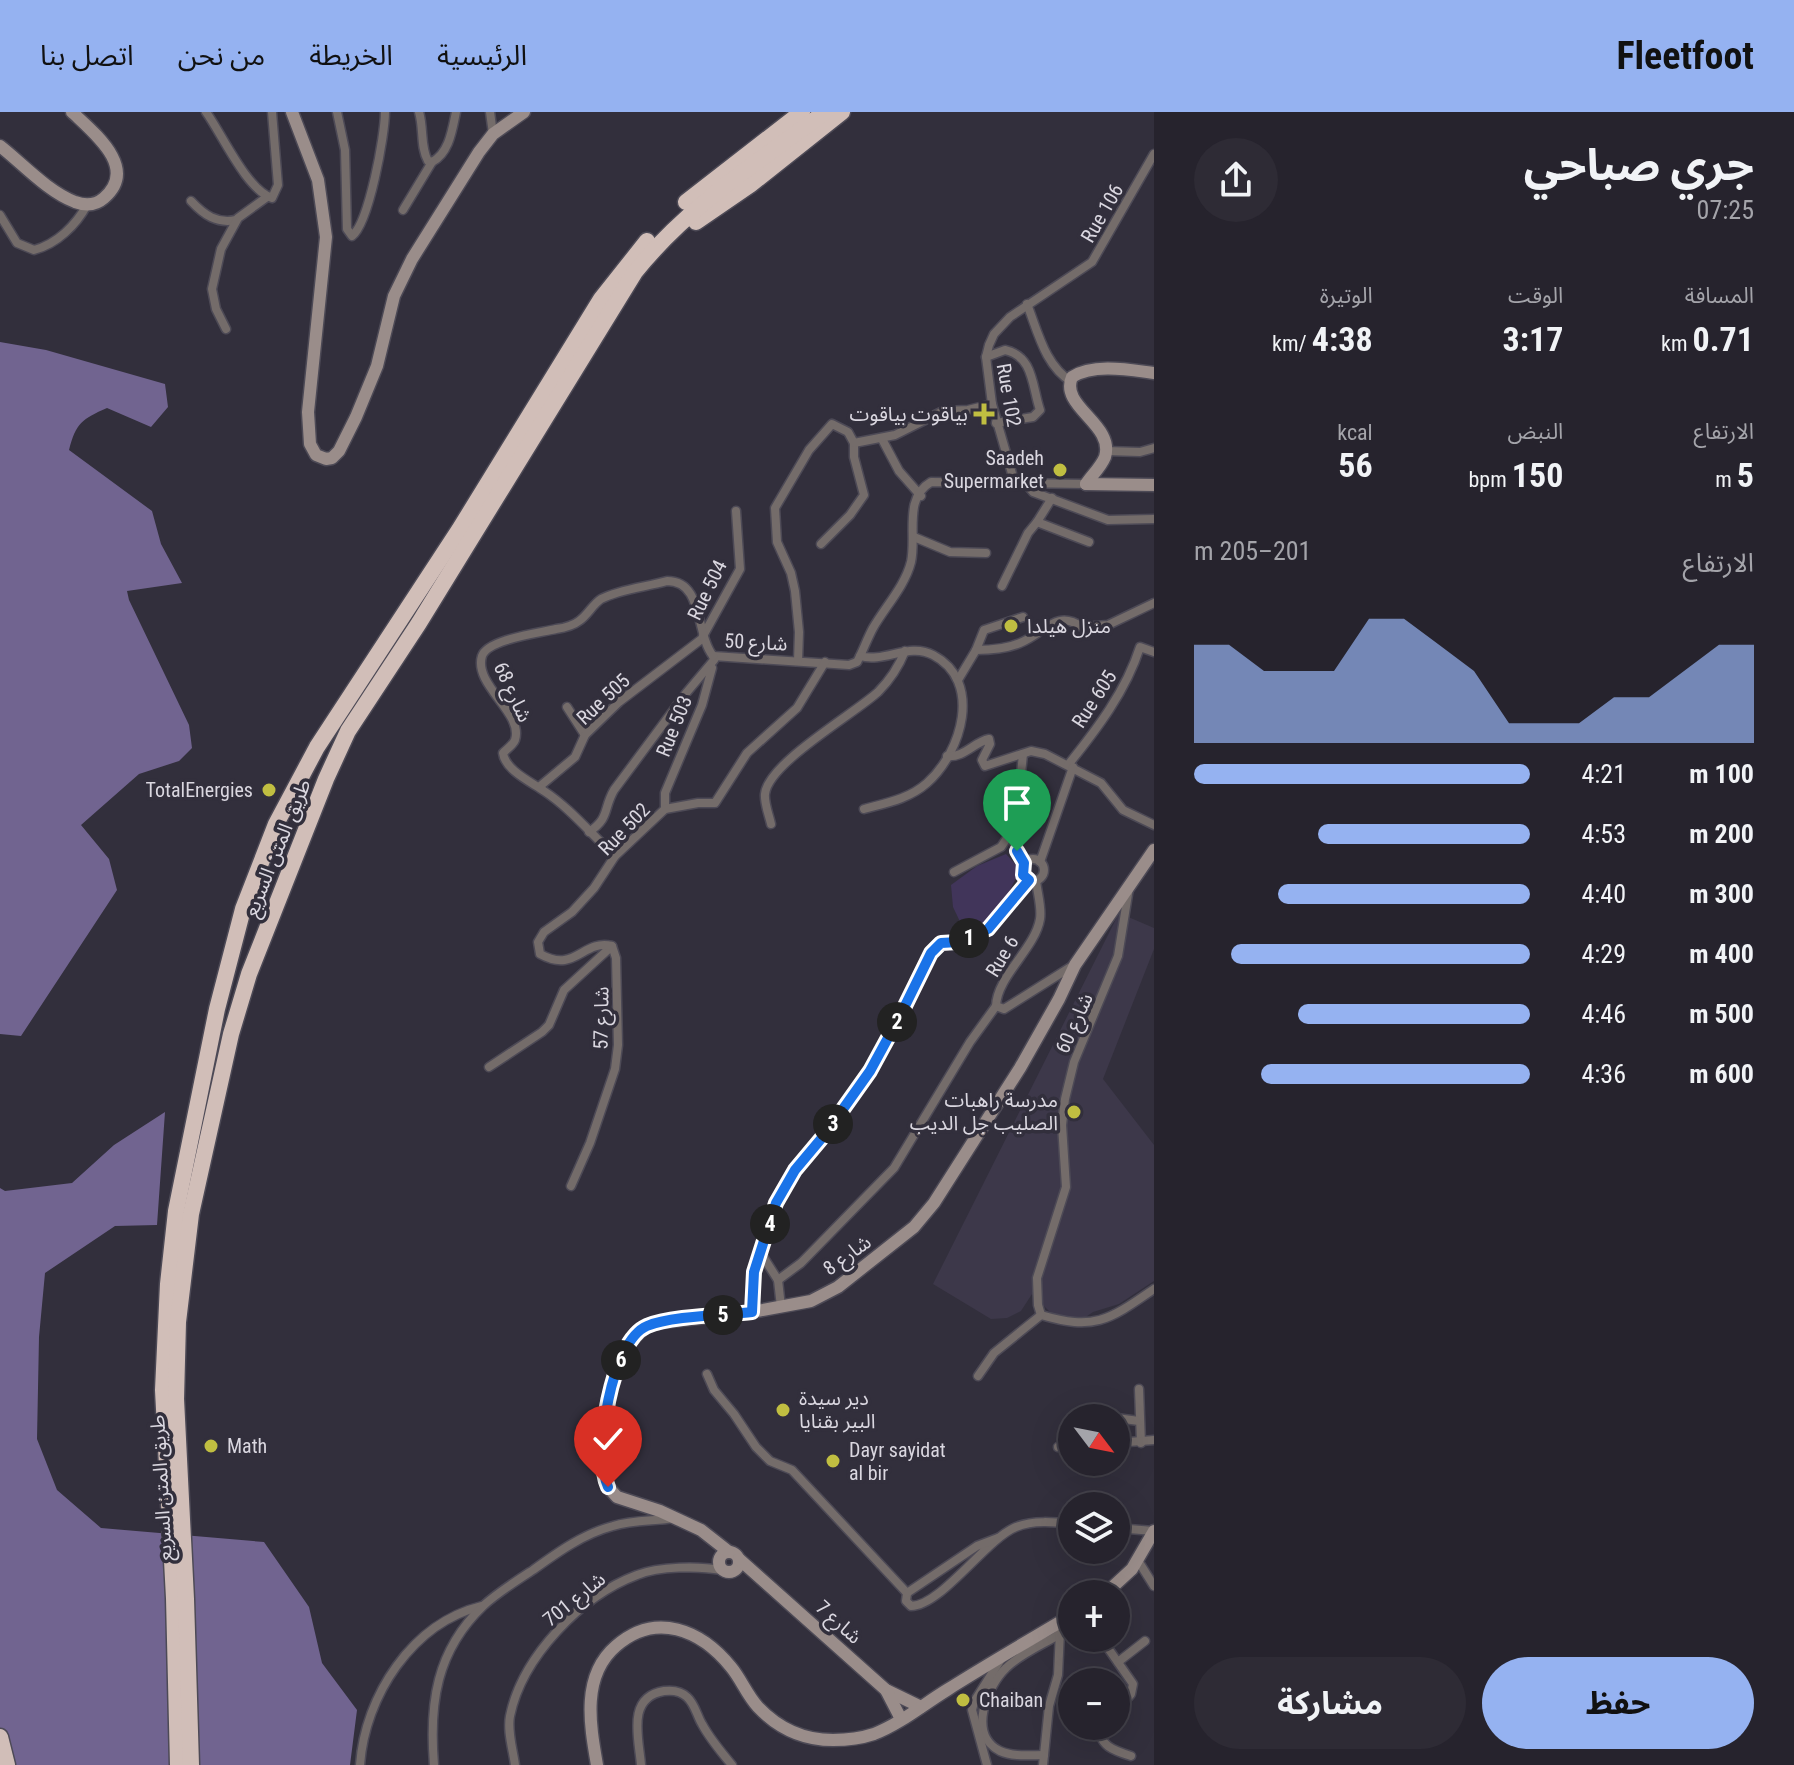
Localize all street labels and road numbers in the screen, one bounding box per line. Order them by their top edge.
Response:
street label: Rue 106 [1076,179,1128,247]
street label: Rue 102 [992,361,1026,429]
street label: Rue 504 [682,556,732,624]
street label: شارع 50 [724,628,788,659]
street label: شارع 68 [486,658,537,727]
street label: Rue 605 [1067,666,1122,732]
street label: Rue 505 [571,668,635,730]
street label: Rue 503 [651,692,697,760]
street label: طريق المتن السريع [238,776,318,922]
street label: Rue 502 [593,798,655,860]
street label: Rue 6 [980,931,1024,981]
street label: شارع 57 [588,986,617,1050]
street label: شارع 60 [1050,989,1101,1058]
street label: شارع 8 [818,1230,877,1283]
street label: طريق المتن السريع [145,1414,180,1562]
street label: شارع 701 [538,1567,612,1634]
street label: شارع 7 [809,1595,867,1651]

